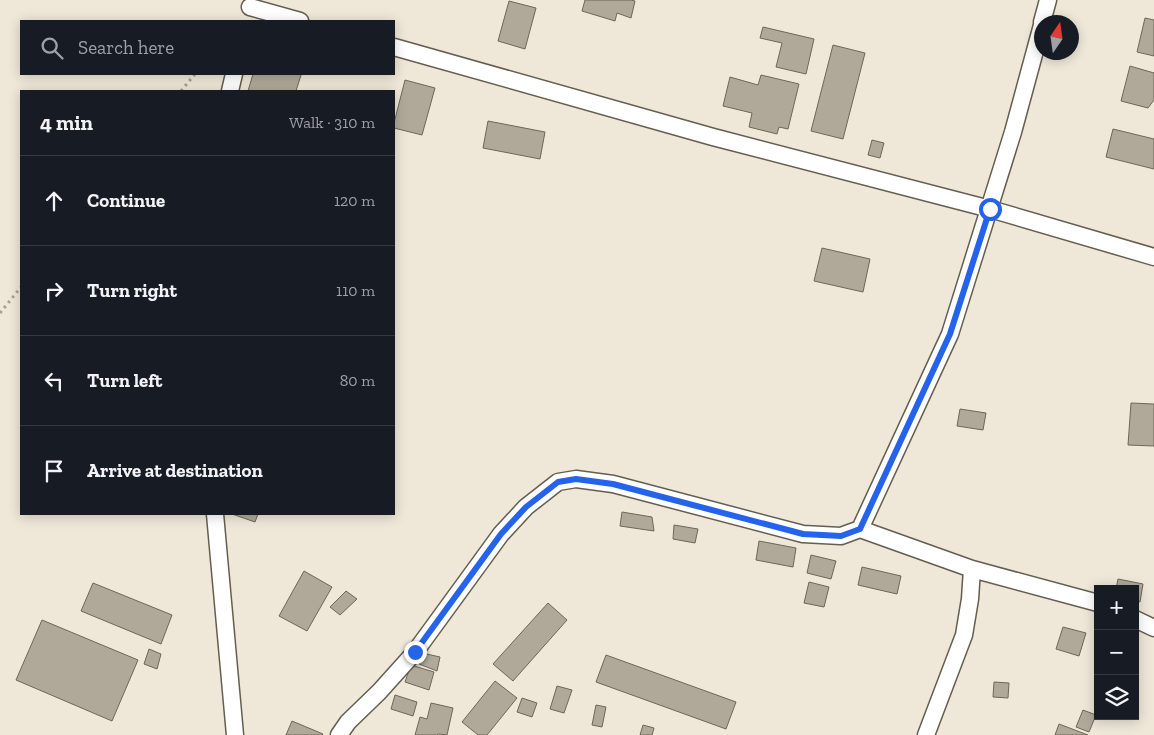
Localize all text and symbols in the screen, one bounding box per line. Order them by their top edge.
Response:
north arrow [1034,15,1079,60]
search box [20,20,395,75]
icon: search [38,34,66,62]
text: Search here [78,36,174,59]
text: 4 min [40,110,93,135]
text: Walk · 310 m [289,113,375,132]
icon: ahead [40,187,68,215]
text: Continue [87,189,165,212]
text: 120 m [334,191,375,210]
route start [979,198,1002,221]
icon: right [40,277,68,305]
text: Turn right [87,279,177,302]
text: 110 m [336,281,375,300]
icon: left [40,367,68,395]
text: Turn left [87,369,162,392]
text: 80 m [340,371,375,390]
icon: arrive [40,457,68,485]
text: Arrive at destination [87,459,263,482]
map controls [1094,585,1139,720]
button: + [1094,585,1139,630]
button: − [1094,630,1139,675]
route end [404,641,427,664]
button: layers [1094,675,1139,720]

